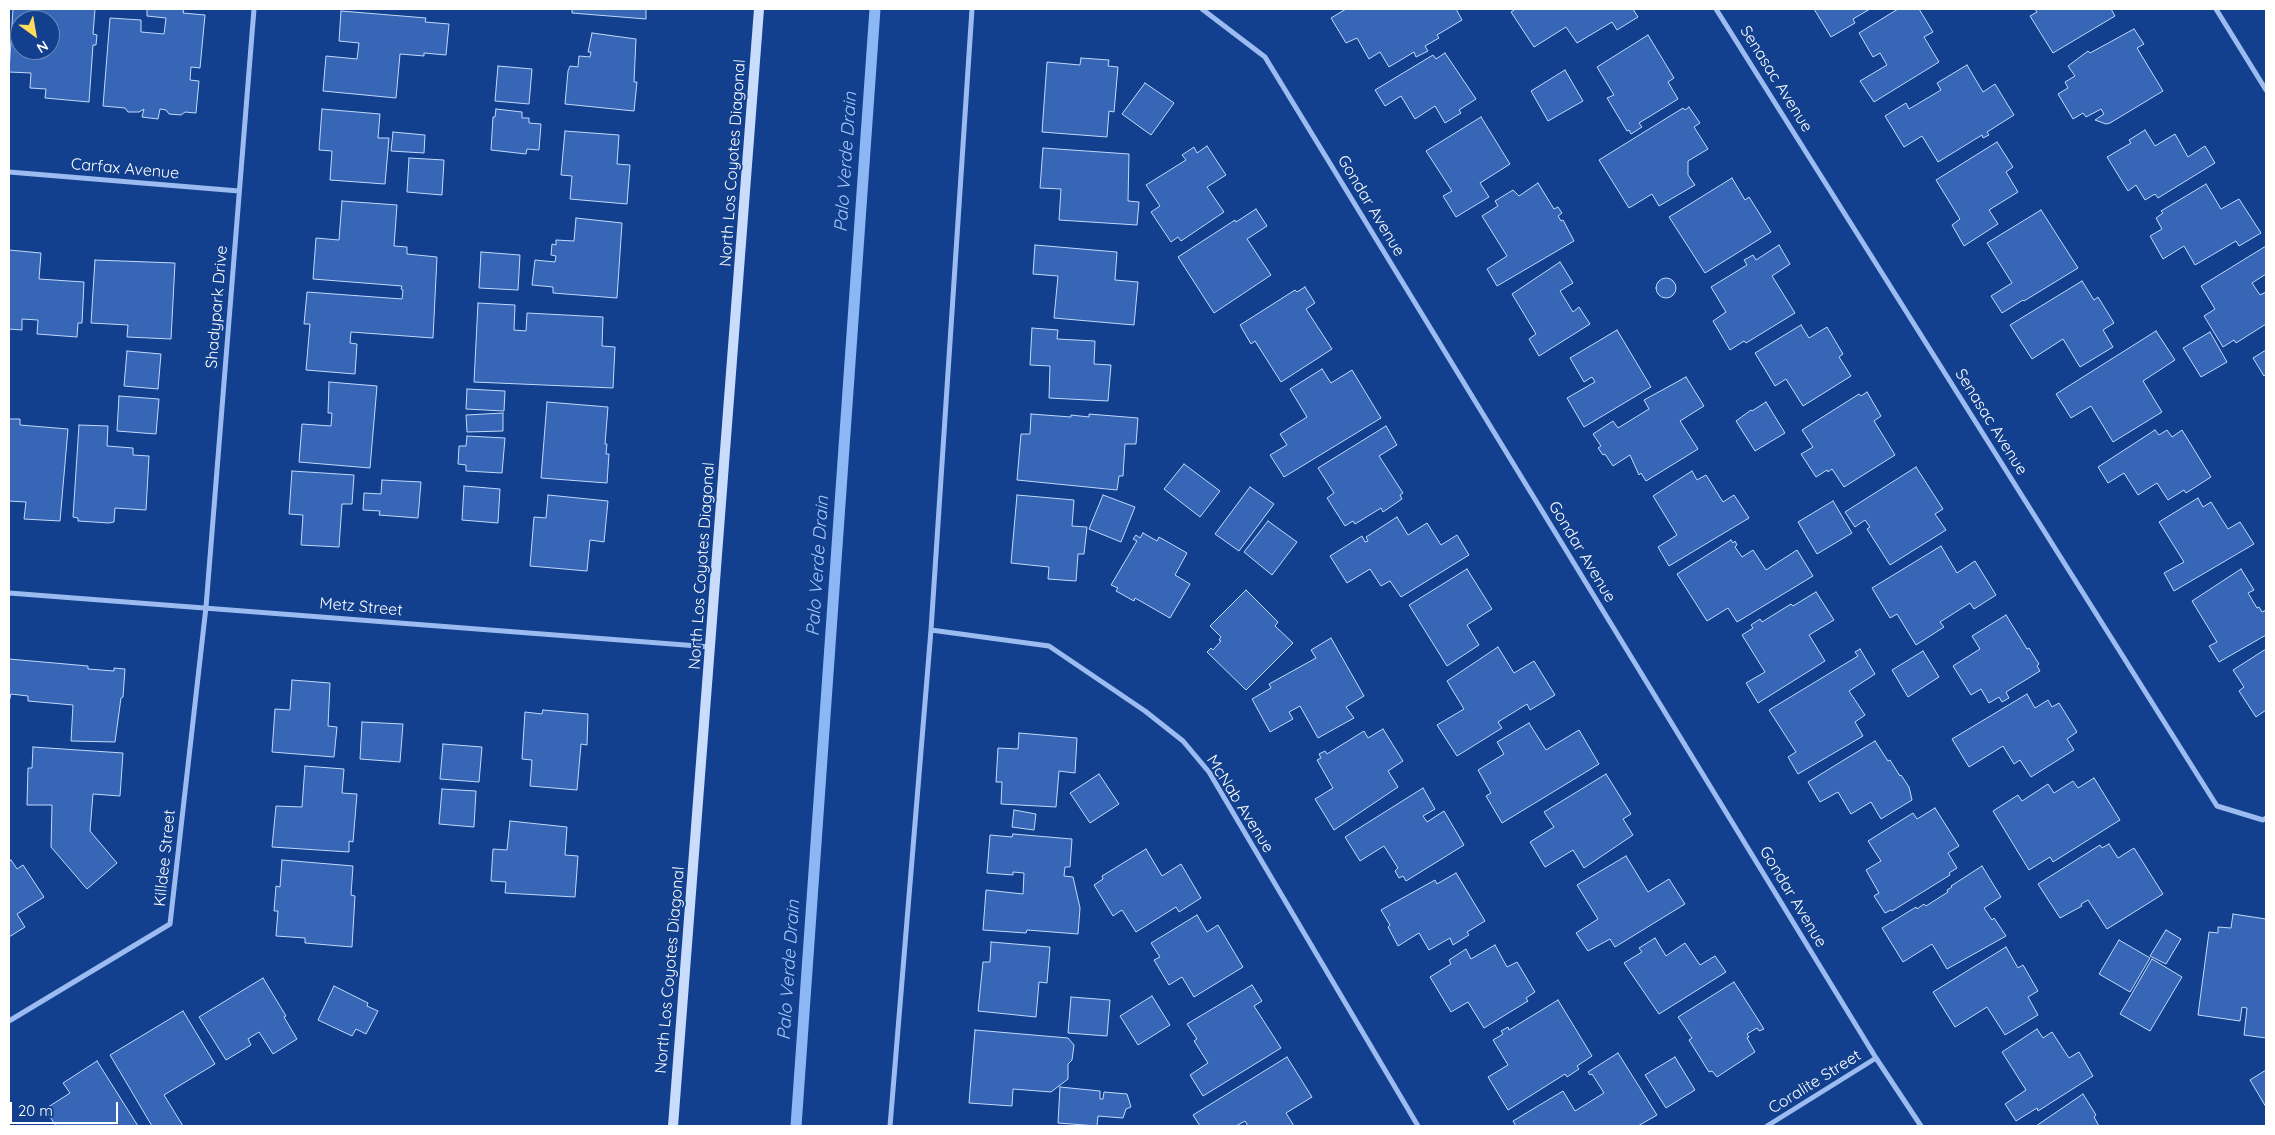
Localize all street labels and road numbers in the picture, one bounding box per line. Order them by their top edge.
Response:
street label: Senasac Avenue [1736,22,1816,136]
street label: North Los Coyotes Diagonal [716,59,750,267]
street label: Gondar Avenue [1333,152,1409,260]
street label: Carfax Avenue [70,155,180,183]
street label: Shadypark Drive [202,245,232,369]
street label: Senasac Avenue [1951,365,2031,479]
street label: North Los Coyotes Diagonal [685,462,719,670]
street label: Gondar Avenue [1544,498,1620,606]
street label: Metz Street [319,594,403,620]
street label: McNab Avenue [1202,752,1278,856]
street label: Killdee Street [150,809,180,907]
street label: Gondar Avenue [1755,843,1831,951]
street label: North Los Coyotes Diagonal [651,866,689,1074]
street label: Coralite Street [1765,1046,1865,1118]

